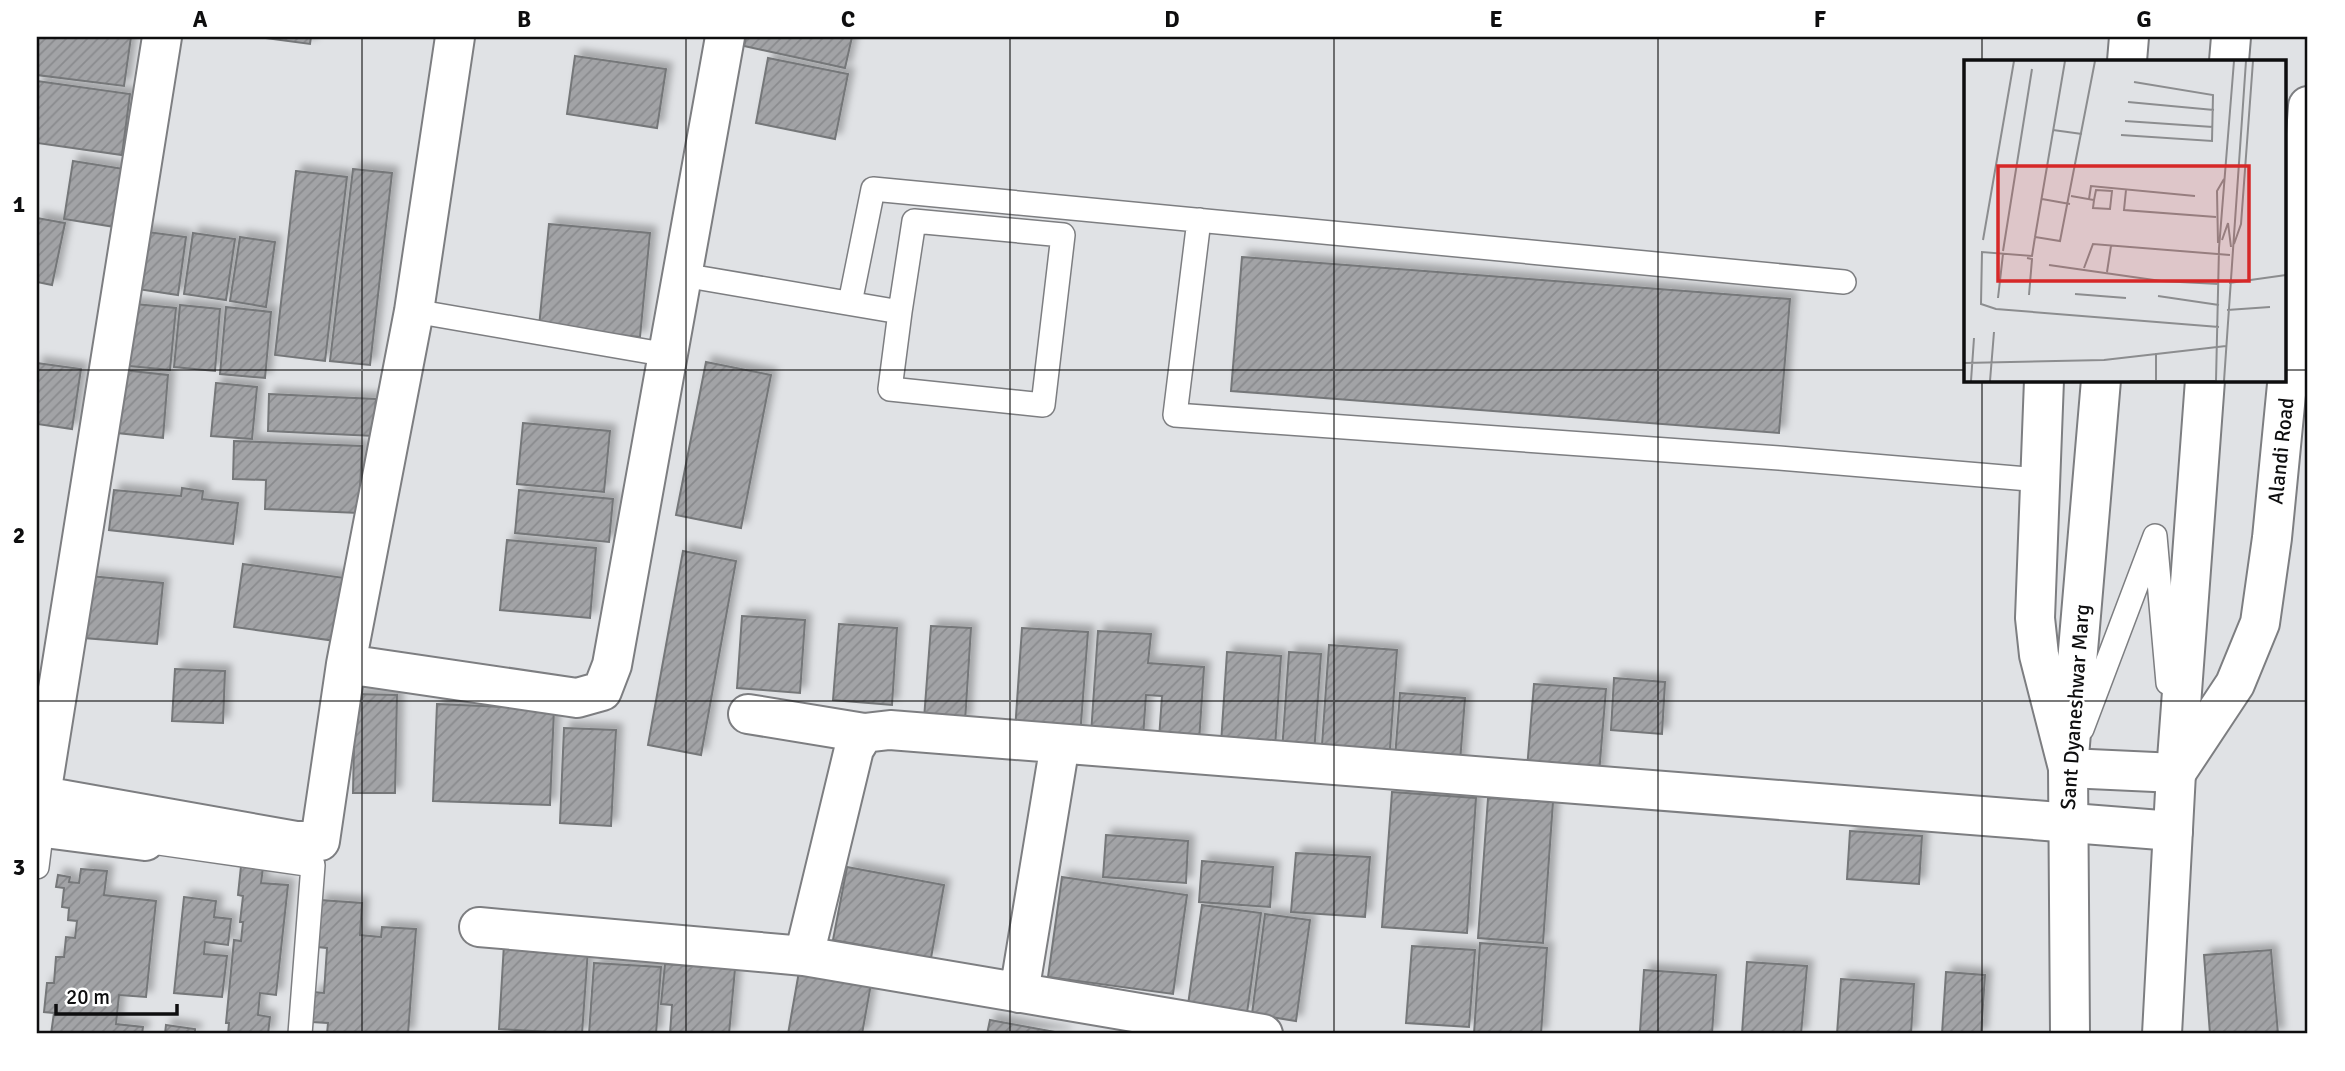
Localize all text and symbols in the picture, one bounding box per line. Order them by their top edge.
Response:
text: A [193,5,208,34]
text: B [517,5,531,34]
text: C [841,5,855,34]
text: D [1164,5,1180,34]
text: E [1489,5,1503,34]
text: F [1814,5,1826,34]
text: G [2136,5,2152,34]
inset map [1964,60,2286,382]
text: 1 [13,190,25,219]
street label: Alandi Road [2262,396,2300,506]
text: 2 [13,521,25,550]
street label: Sant Dyaneshwar Marg [2055,603,2095,811]
text: 3 [13,853,25,882]
scale bar [56,973,177,1017]
text: 20 m [66,984,110,1010]

